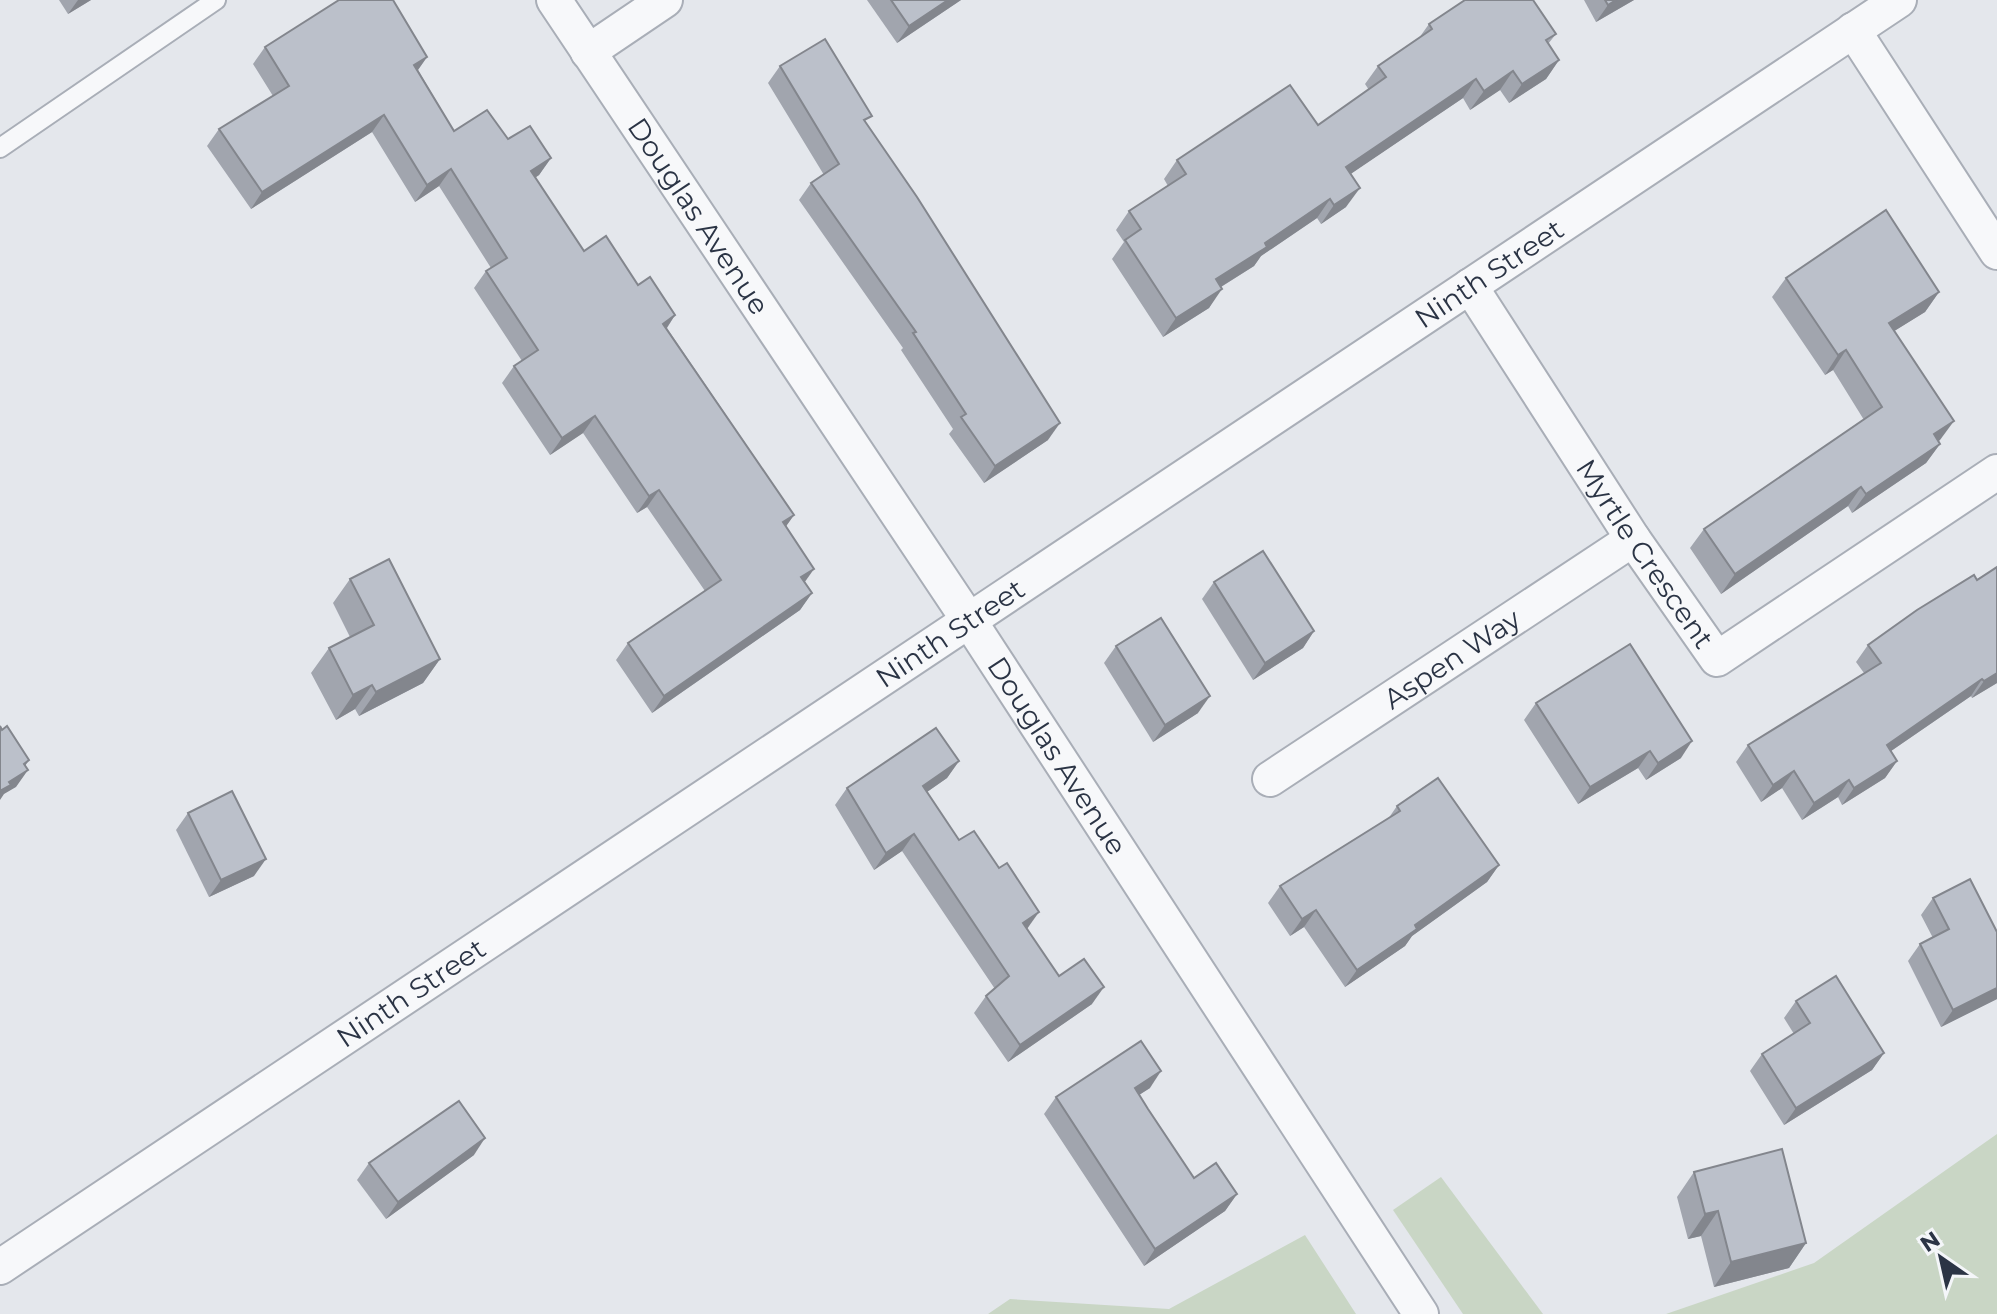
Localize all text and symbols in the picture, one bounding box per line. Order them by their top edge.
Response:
street label: Douglas Avenue [621,111,776,321]
street label: Ninth Street [1408,212,1570,335]
street label: Myrtle Crescent [1569,453,1721,655]
street label: Ninth Street [869,571,1031,695]
street label: Aspen Way [1377,601,1527,716]
street label: Douglas Avenue [980,650,1134,861]
street label: Ninth Street [330,931,492,1055]
north arrow [1901,1218,1981,1298]
text: N [1915,1226,1945,1258]

